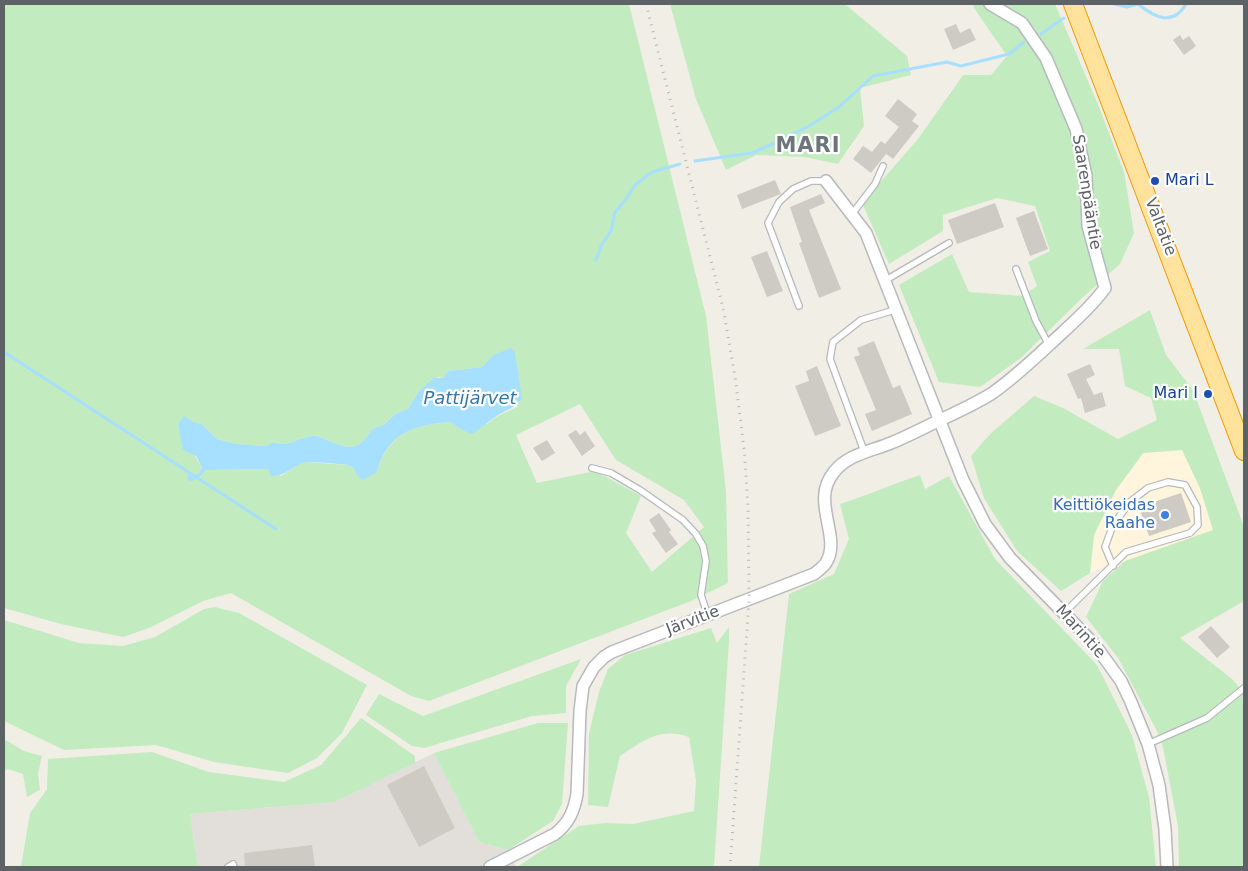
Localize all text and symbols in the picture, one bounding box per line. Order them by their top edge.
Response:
street label: Saarenpääntie [1067,133,1105,251]
district label: MARI [775,134,841,160]
place label: Mari L [1165,171,1214,191]
marker: Mari L [1149,175,1161,187]
street label: Valtatie [1140,195,1180,259]
place label: Mari I [1154,384,1198,404]
water label: Pattijärvet [423,388,517,410]
marker: Mari I [1202,388,1214,400]
place label: Keittiökeidas Raahe [1053,496,1155,534]
marker: Keittiökeidas Raahe [1159,509,1171,521]
street label: Marintie [1051,601,1109,663]
street label: Järvitie [664,602,722,640]

